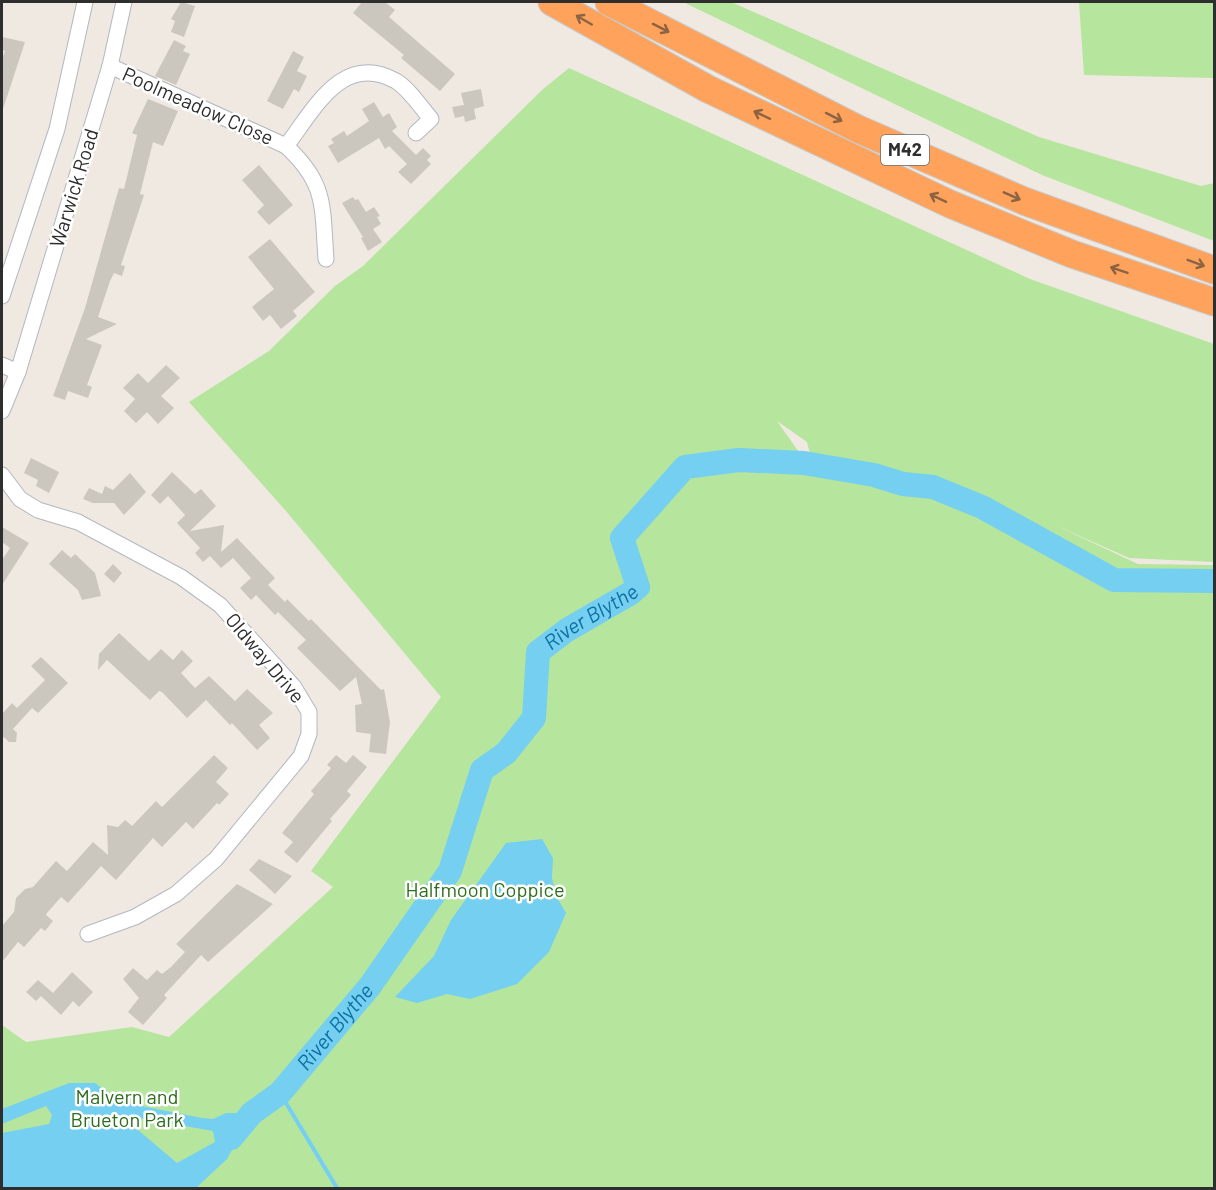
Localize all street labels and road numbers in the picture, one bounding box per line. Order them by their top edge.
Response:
street label: Poolmeadow Close [119,61,278,149]
street label: Warwick Road [44,125,102,250]
road number: M42 [881,135,929,165]
street label: Oldway Drive [221,607,310,707]

